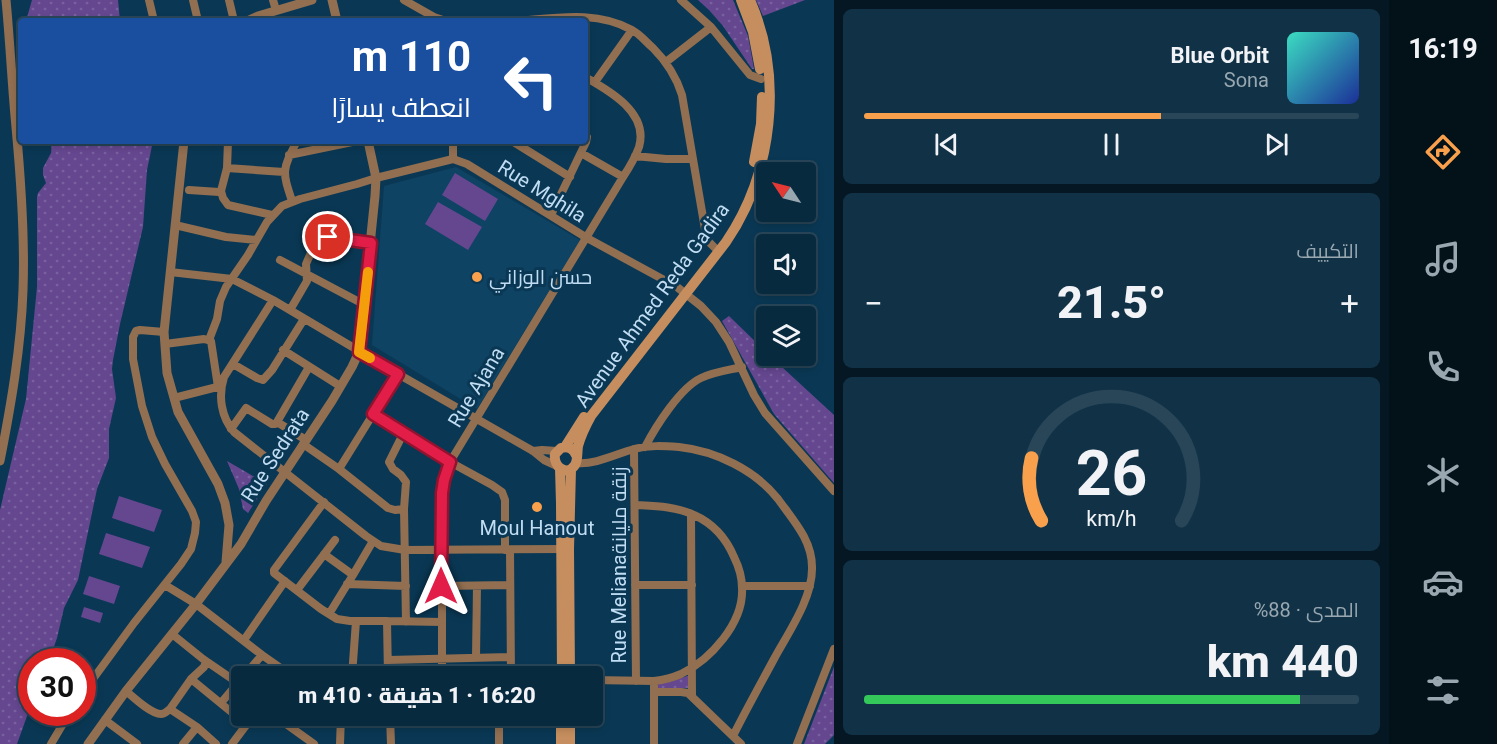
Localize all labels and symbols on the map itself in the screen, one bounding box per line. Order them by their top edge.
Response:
street label: Rue Mghila [494,155,590,227]
north arrow [756,162,816,222]
street label: Avenue Ahmed Reda Gadira [570,198,734,412]
pin [302,211,353,262]
place label: حسن الوزاني [489,265,592,293]
marker: حسن الوزاني [470,270,484,284]
street label: Rue Ajana [443,342,509,432]
street label: Rue Sedrata [236,403,314,507]
street label: Rue Melianaزنقة مليانة [607,466,631,664]
marker: Moul Hanout [530,500,544,514]
place label: Moul Hanout [480,516,594,540]
position arrow [409,554,473,618]
speed limit sign: 30 [18,648,96,726]

